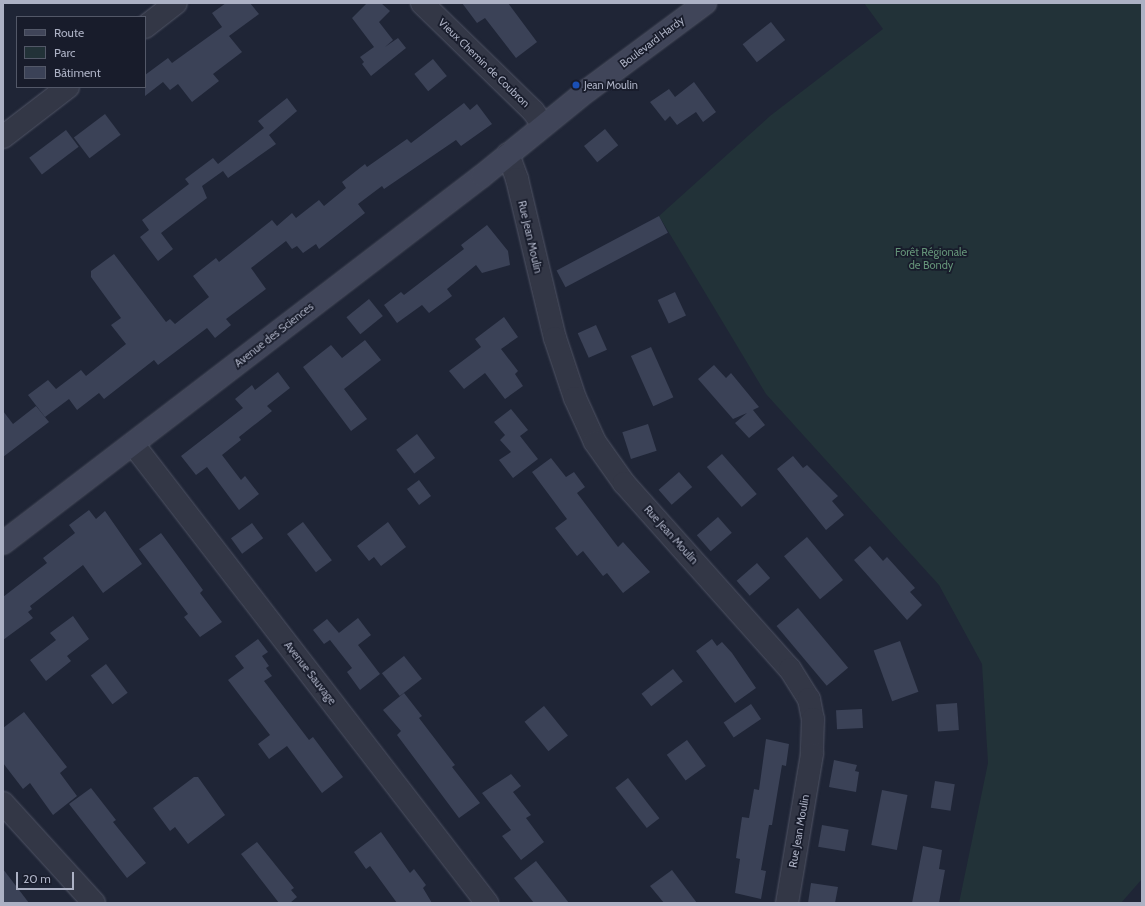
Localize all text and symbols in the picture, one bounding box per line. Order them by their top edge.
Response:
street label: Boulevard Hardy [617,14,687,70]
legend [16,16,146,88]
street label: Vieux Chemin de Coubron [436,16,532,110]
text: Route [54,25,84,40]
text: Parc [54,45,76,60]
text: Bâtiment [54,65,101,80]
place label: Jean Moulin [584,78,638,92]
marker: Jean Moulin [571,80,581,90]
street label: Rue Jean Moulin [515,199,545,275]
park label: Forêt Régionale de Bondy [895,246,967,272]
street label: Avenue des Sciences [232,300,316,370]
street label: Rue Jean Moulin [641,503,701,567]
street label: Avenue Sauvage [281,639,339,707]
street label: Rue Jean Moulin [786,793,812,869]
scale bar [18,864,76,890]
text: 20 m [23,871,51,886]

